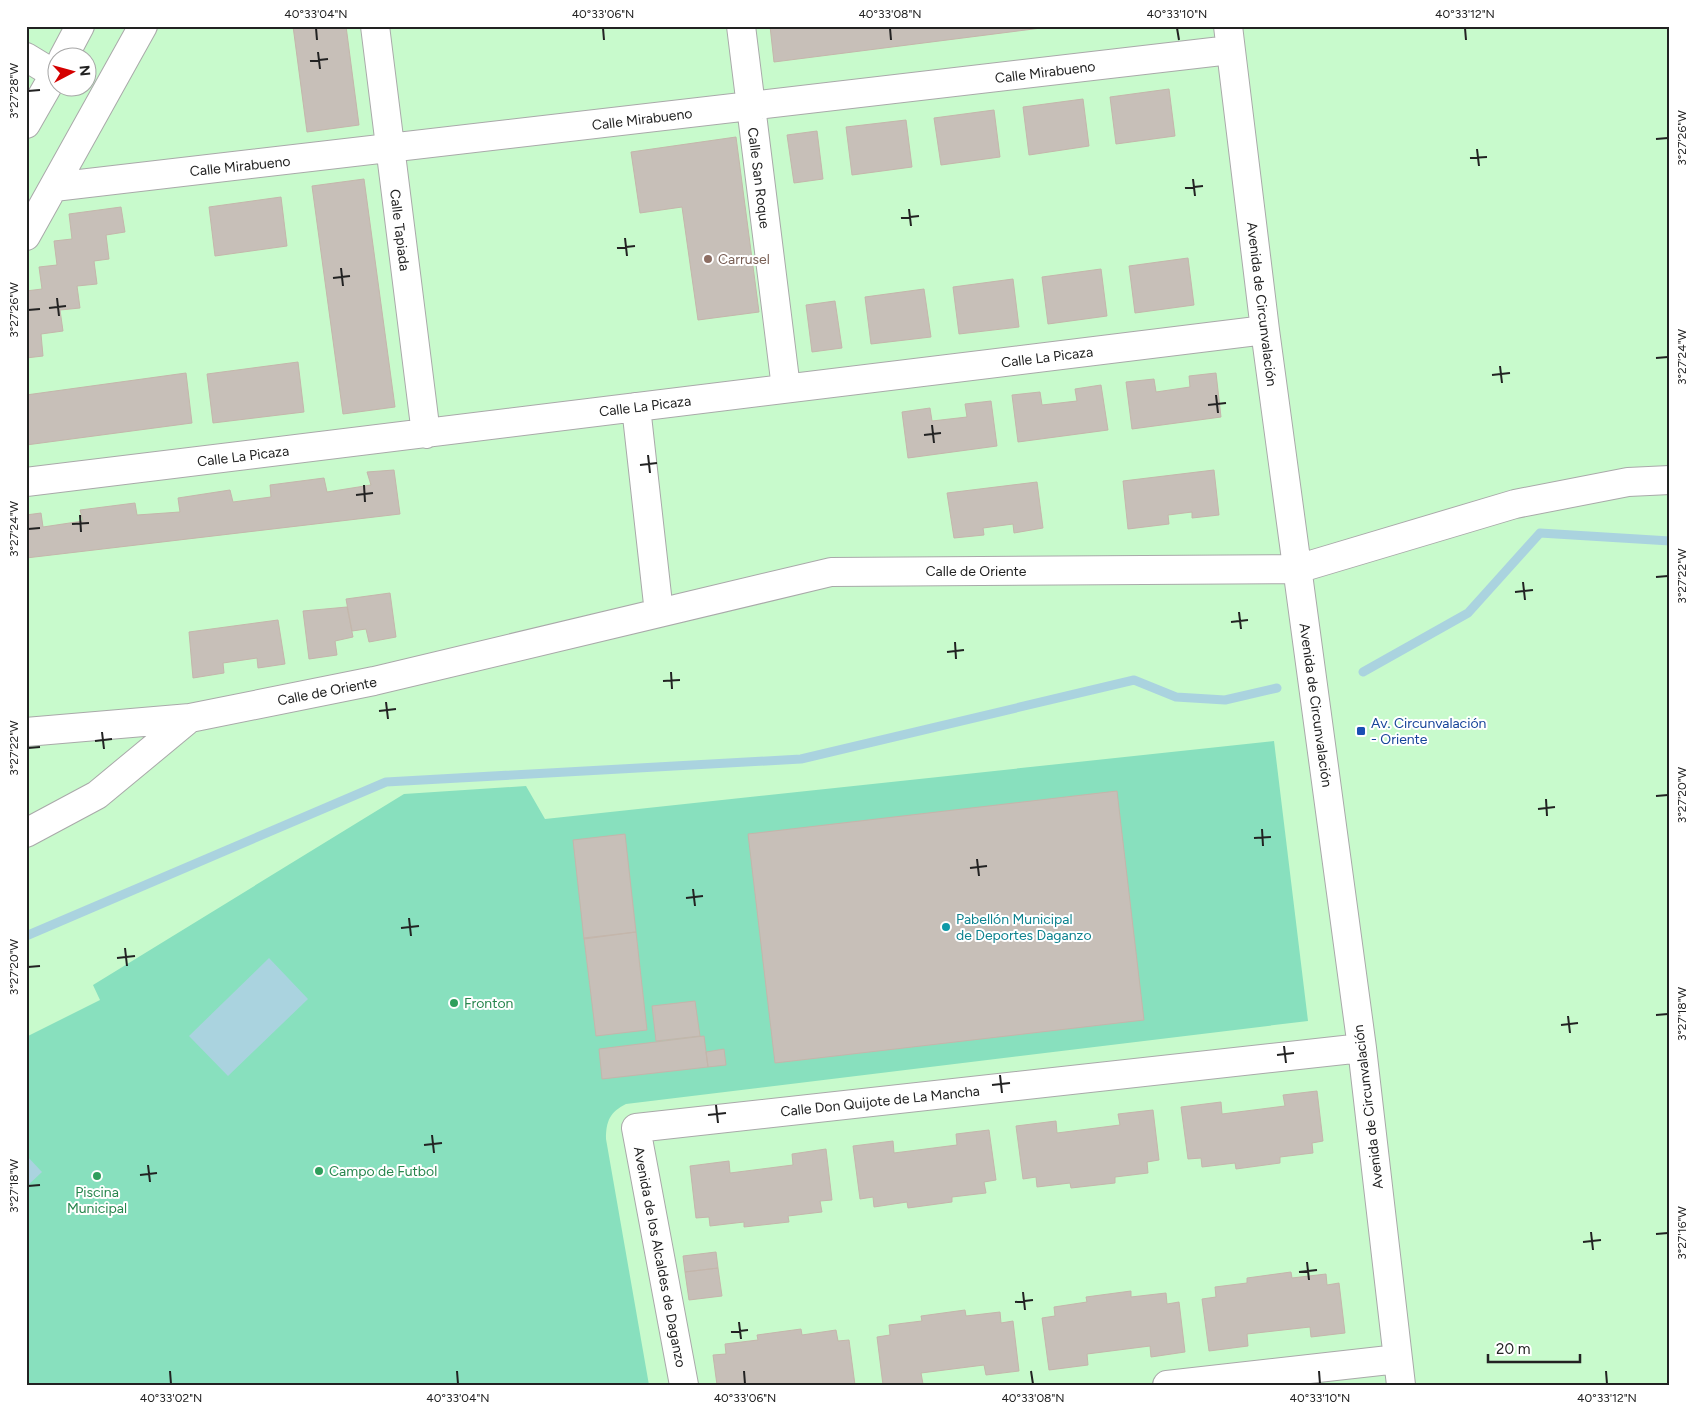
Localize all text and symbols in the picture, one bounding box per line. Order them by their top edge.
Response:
text: 40°33'04"N [284,7,348,21]
text: 40°33'06"N [572,7,634,21]
text: 40°33'08"N [858,7,922,21]
text: 40°33'10"N [1147,7,1207,21]
text: 40°33'12"N [1435,7,1495,21]
north arrow [48,48,98,98]
street label: Calle Mirabueno [994,58,1096,87]
text: 3°27'28"W [7,63,21,119]
text: N [75,64,93,77]
street label: Calle Mirabueno [591,105,693,134]
text: 3°27'26"W [1675,110,1689,166]
street label: Calle San Roque [744,126,773,230]
street label: Calle Mirabueno [189,153,291,180]
street label: Calle Tapiada [386,188,413,272]
street label: Avenida de Circunvalación [1243,221,1280,387]
place label: Carrusel [718,251,770,268]
marker: Carrusel [702,253,714,265]
text: 3°27'26"W [7,282,21,338]
text: 3°27'24"W [1675,329,1689,385]
street label: Calle La Picaza [1000,343,1094,372]
street label: Calle La Picaza [598,392,692,421]
street label: Calle La Picaza [196,442,290,471]
text: 3°27'24"W [7,501,21,557]
text: 3°27'22"W [1675,548,1689,604]
street label: Calle de Oriente [925,563,1027,580]
street label: Avenida de Circunvalación [1296,622,1335,788]
street label: Calle de Oriente [276,673,379,709]
place label: Av. Circunvalación - Oriente [1371,715,1487,748]
text: 3°27'22"W [7,720,21,776]
marker: Av. Circunvalación - Oriente [1355,725,1367,737]
text: 3°27'20"W [1675,766,1689,823]
place label: Pabellón Municipal de Deportes Daganzo [956,911,1092,944]
marker: Pabellón Municipal de Deportes Daganzo [940,921,952,933]
text: 3°27'20"W [7,938,21,995]
text: 3°27'18"W [1675,986,1689,1041]
place label: Fronton [464,995,514,1012]
marker: Fronton [448,997,460,1009]
street label: Avenida de Circunvalación [1350,1024,1387,1190]
street label: Calle Don Quijote de La Mancha [780,1083,981,1120]
street label: Avenida de los Alcaldes de Daganzo [630,1145,689,1369]
text: 3°27'18"W [7,1158,21,1213]
place label: Campo de Futbol [329,1163,437,1180]
marker: Campo de Futbol [313,1165,325,1177]
marker: Piscina Municipal [91,1170,103,1182]
place label: Piscina Municipal [67,1184,127,1217]
text: 3°27'16"W [1675,1206,1689,1260]
scale bar [1488,1331,1581,1363]
text: 20 m [1496,1340,1530,1358]
text: 40°33'02"N [140,1391,202,1405]
text: 40°33'04"N [426,1391,490,1405]
text: 40°33'06"N [714,1391,776,1405]
text: 40°33'08"N [1001,1391,1065,1405]
text: 40°33'10"N [1290,1391,1350,1405]
text: 40°33'12"N [1577,1391,1637,1405]

